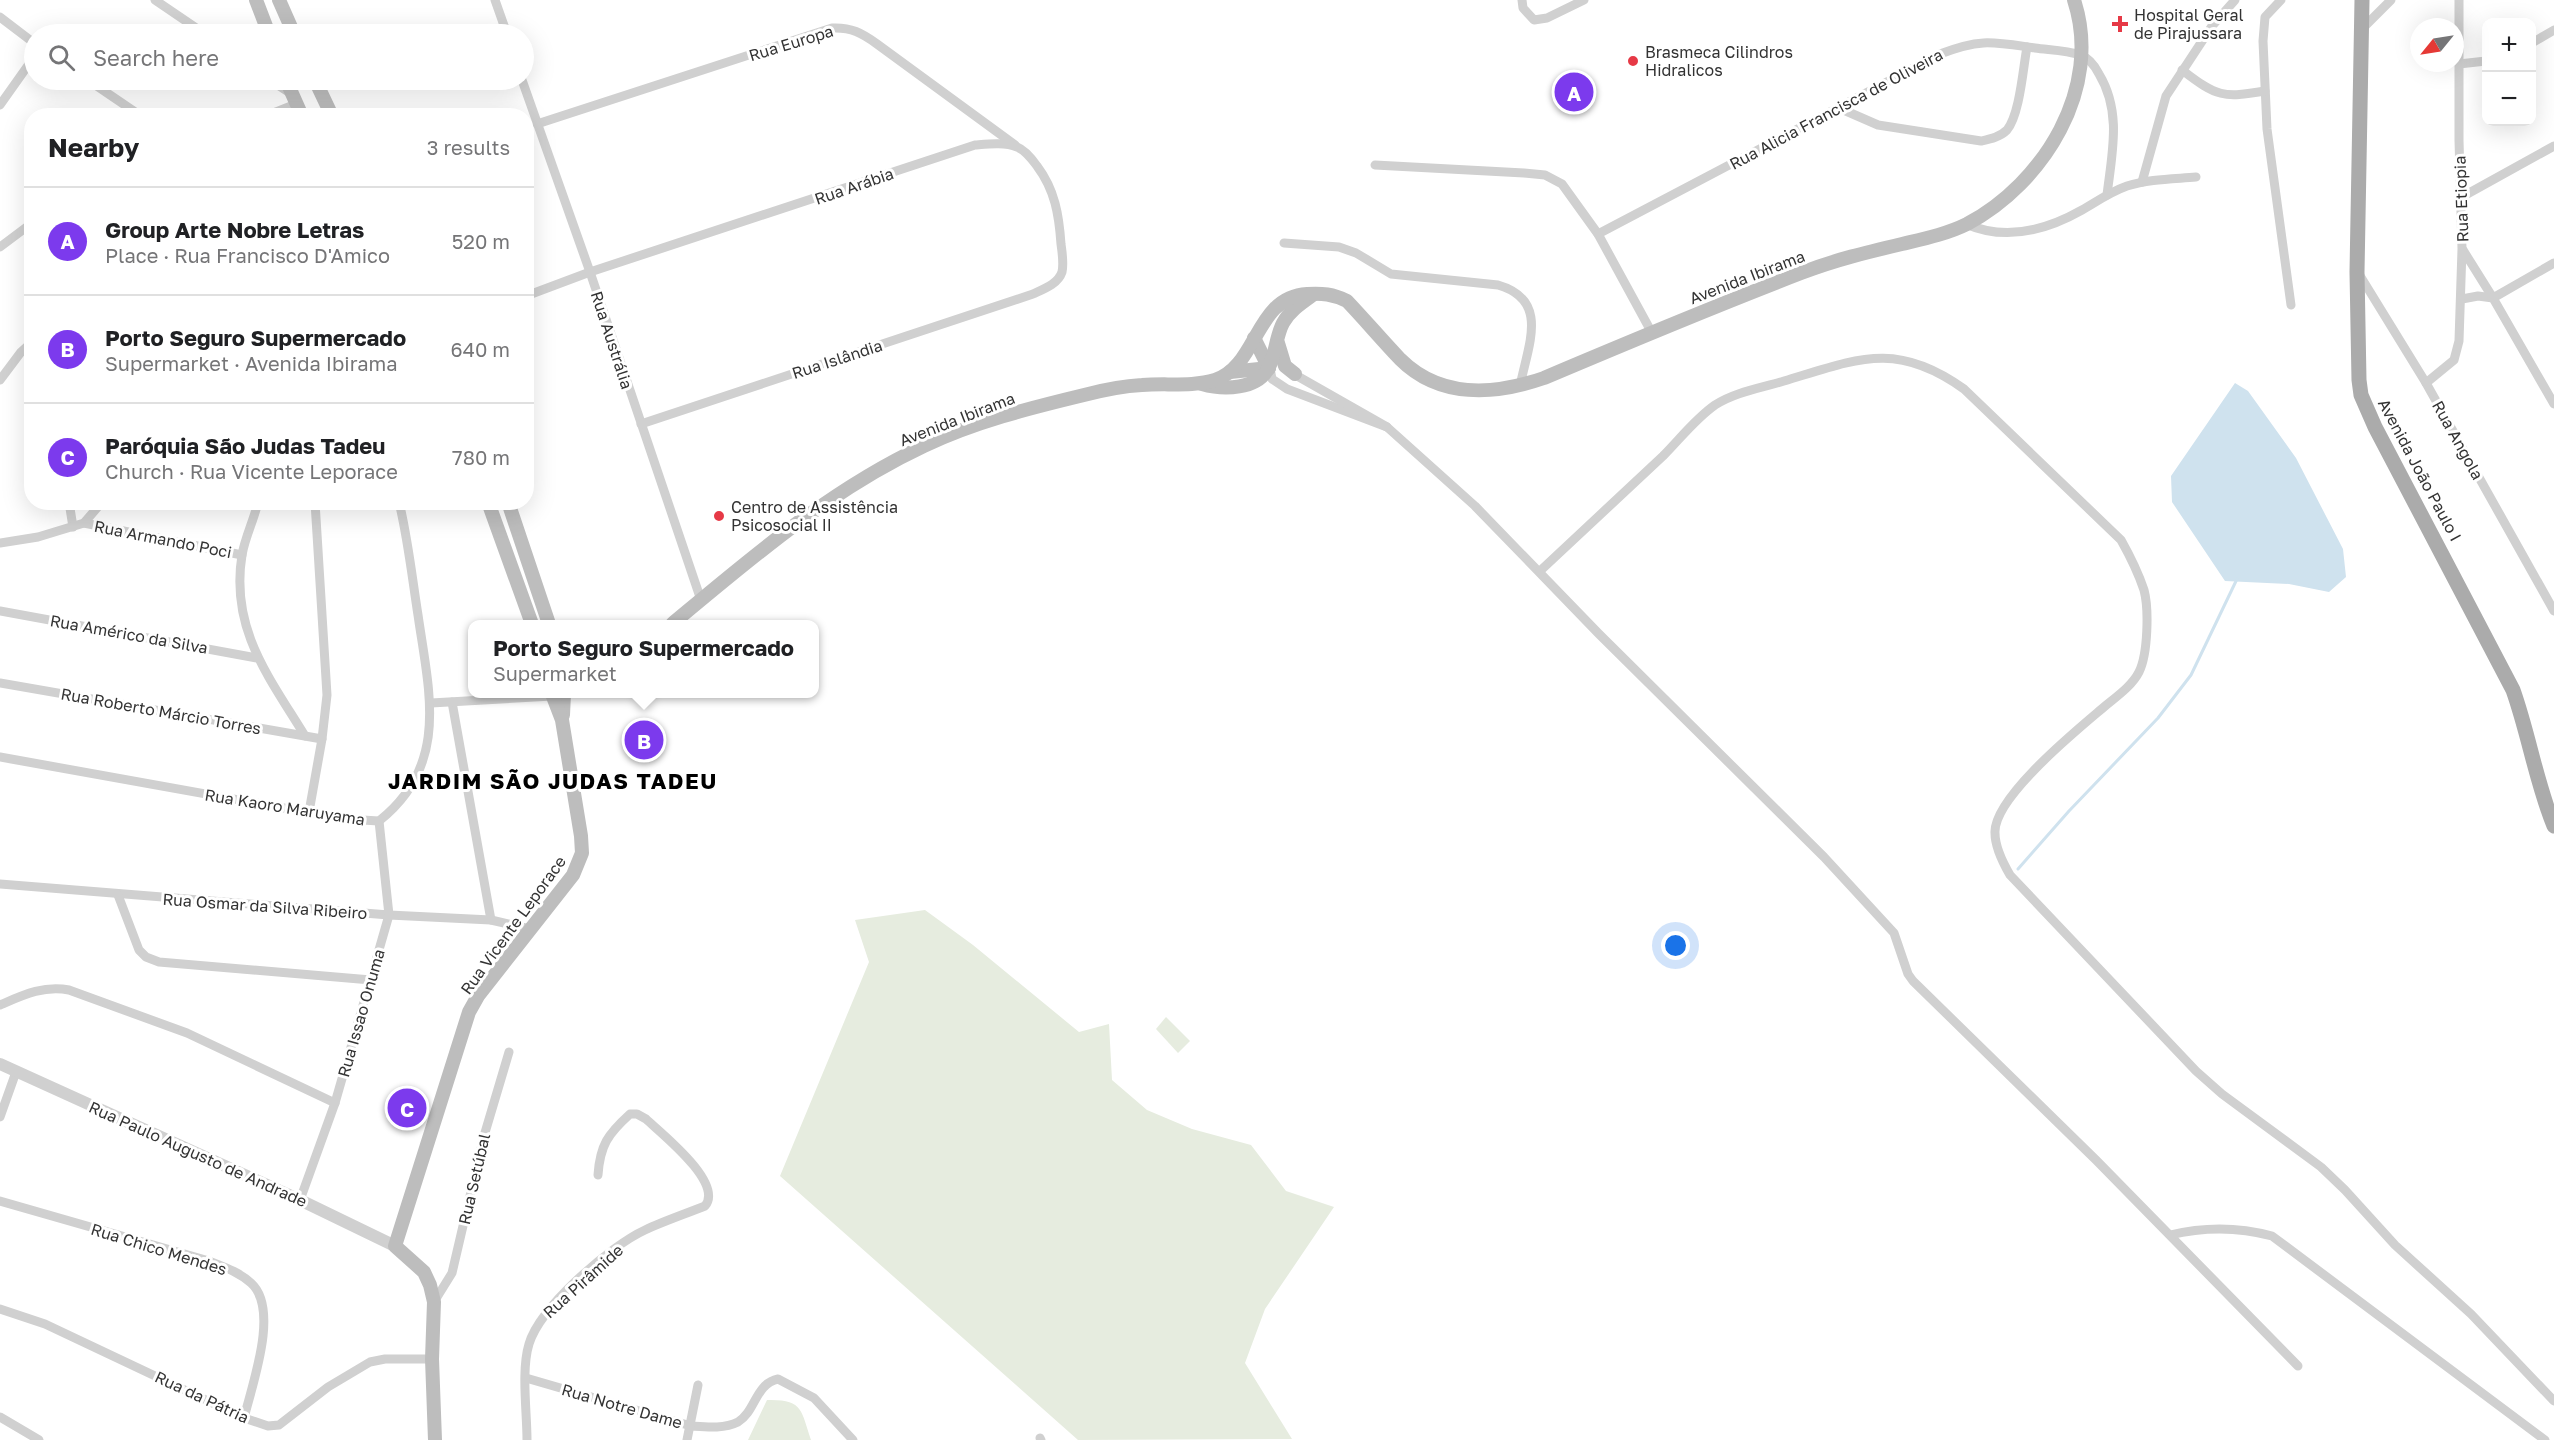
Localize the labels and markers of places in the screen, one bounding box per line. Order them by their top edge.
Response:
place label: Hospital Geral de Pirajussara [2134,5,2244,43]
marker: Hospital Geral de Pirajussara [2111,15,2129,33]
place label: Brasmeca Cilindros Hidralicos [1645,42,1793,80]
marker: Brasmeca Cilindros Hidralicos [1626,54,1640,68]
pin: A [1554,70,1594,115]
place label: Centro de Assistência Psicosocial II [731,497,898,535]
marker: Centro de Assistência Psicosocial II [712,509,726,523]
pin: B [624,718,664,762]
pin: C [388,1086,426,1130]

